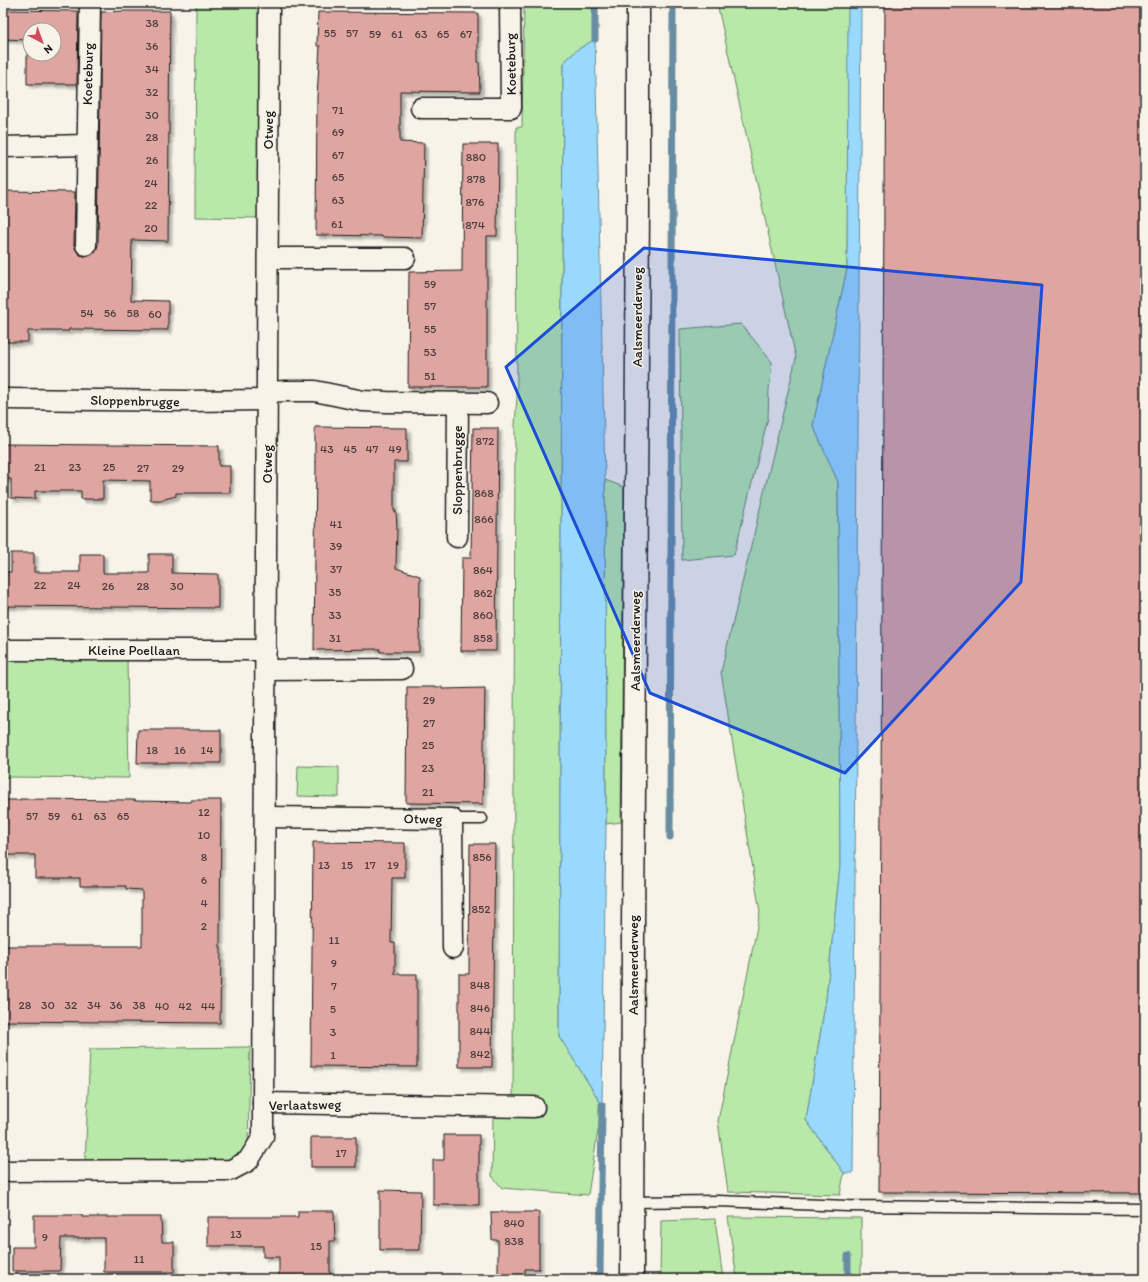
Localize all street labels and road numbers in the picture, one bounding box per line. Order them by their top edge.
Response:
street label: Koeteburg [502,32,520,95]
street label: Koeteburg [79,42,97,105]
street label: Otweg [260,110,277,149]
street label: Aalsmeerderweg [629,266,646,367]
street label: Sloppenbrugge [90,392,180,410]
street label: Sloppenbrugge [449,425,466,515]
street label: Otweg [259,444,276,483]
street label: Aalsmeerderweg [627,590,644,691]
street label: Kleine Poellaan [88,642,180,659]
street label: Otweg [403,810,443,828]
street label: Aalsmeerderweg [625,914,642,1015]
street label: Verlaatsweg [268,1096,342,1114]

